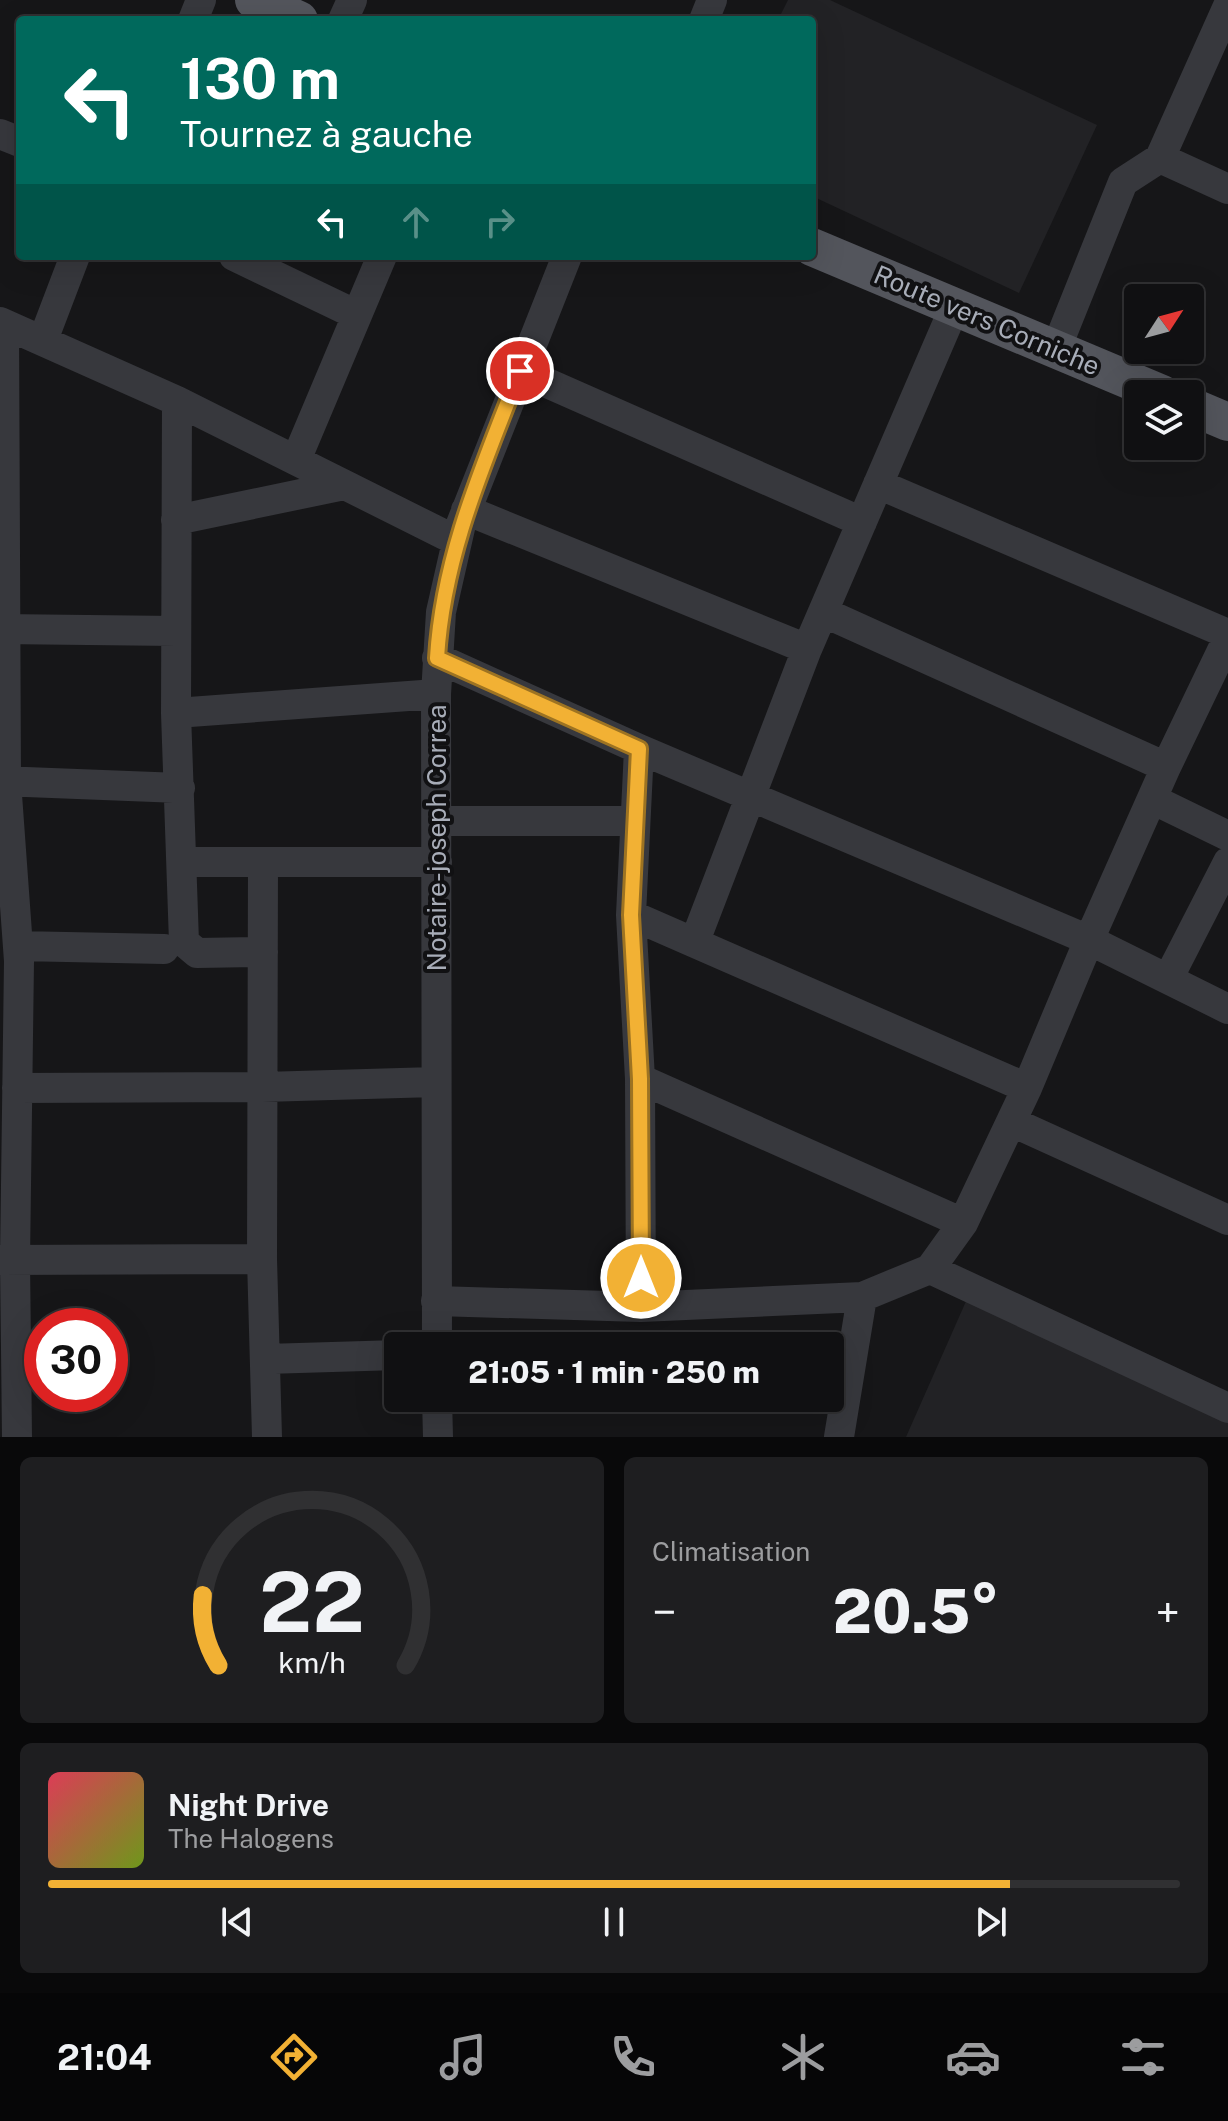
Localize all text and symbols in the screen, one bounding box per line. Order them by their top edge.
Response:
text: 130 m [180,46,340,112]
icon: left [48,48,152,152]
text: Tournez à gauche [180,113,473,155]
icon: left [310,200,354,244]
icon: ahead [394,200,438,244]
icon: right [478,200,522,244]
street label: Route vers Corniche [869,258,1105,382]
north arrow [1124,284,1204,364]
map controls [1124,284,1204,460]
pin [486,337,554,405]
icon: arrive [498,349,542,393]
button: layers [1124,380,1204,460]
street label: Notaire-joseph Correa [421,704,452,972]
position arrow [599,1236,683,1320]
speed limit sign: 30 [24,1308,128,1412]
text: 21:05 · 1 min · 250 m [468,1354,760,1390]
text: Climatisation [652,1536,810,1567]
text: 22 [259,1553,365,1651]
text: 20.5° [833,1576,999,1647]
text: − [652,1586,676,1638]
text: + [1156,1586,1180,1638]
text: km/h [278,1646,346,1679]
text: Night Drive [168,1787,329,1823]
text: The Halogens [168,1823,334,1854]
icon: previous [215,1900,259,1944]
icon: pause [592,1900,636,1944]
icon: next [969,1900,1013,1944]
icon: directions [266,2029,322,2085]
icon: music [435,2029,491,2085]
icon: phone [605,2029,661,2085]
icon: climate [775,2029,831,2085]
icon: car [945,2029,1001,2085]
icon: filters [1115,2029,1171,2085]
text: 21:04 [57,2036,152,2078]

